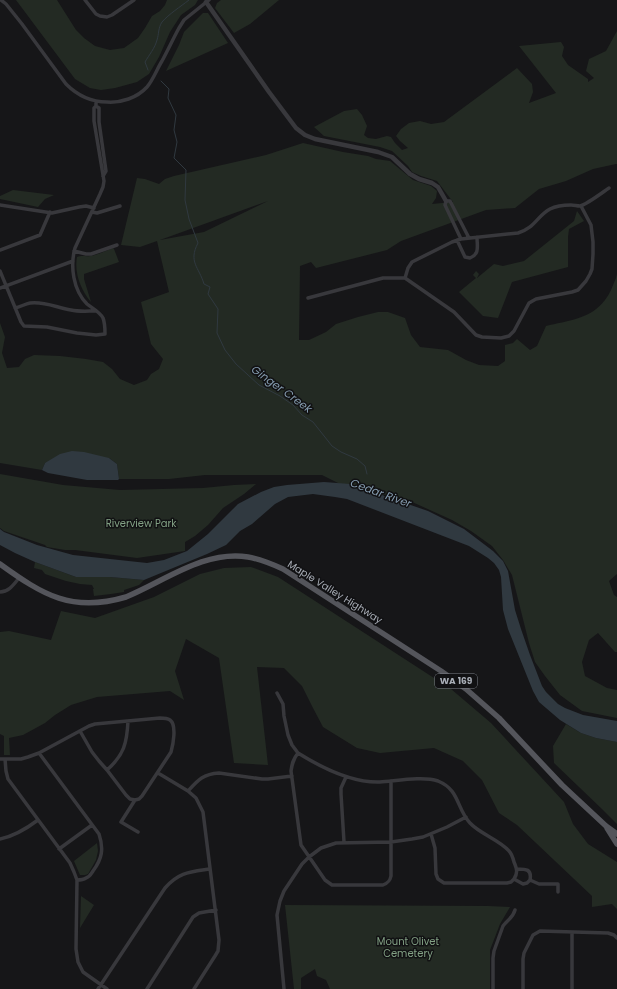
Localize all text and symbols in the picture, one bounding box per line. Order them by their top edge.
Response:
water label: Ginger Creek [248,361,317,417]
water label: Cedar River [348,475,415,512]
park label: Riverview Park [106,516,177,531]
street label: Maple Valley Highway [285,557,386,628]
road number: WA 169 [435,674,477,688]
park label: Mount Olivet Cemetery [377,934,440,961]

